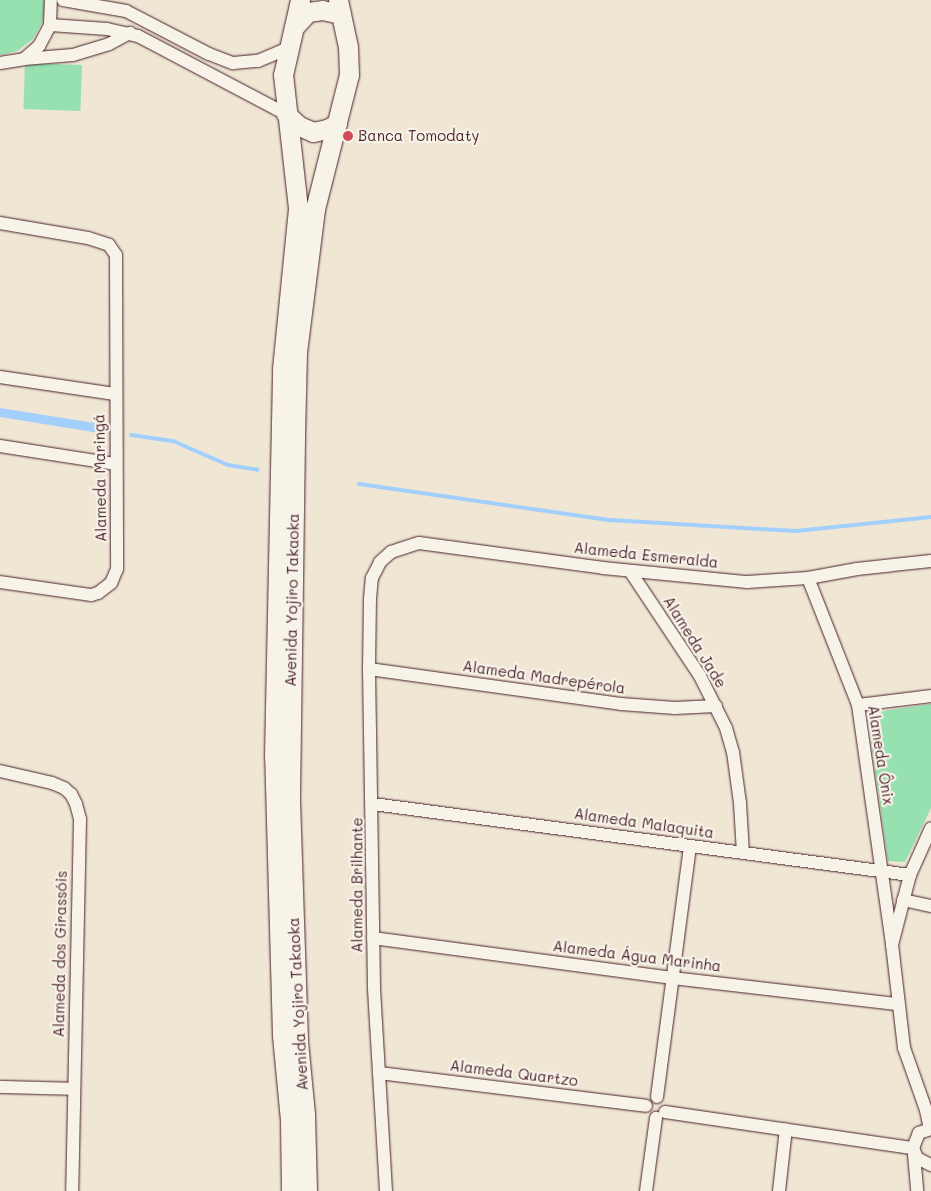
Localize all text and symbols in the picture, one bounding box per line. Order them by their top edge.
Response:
place label: Banca Tomodaty [358,127,479,145]
marker: Banca Tomodaty [342,130,354,142]
street label: Alameda Maringá [90,414,110,542]
street label: Avenida Yojiro Takaoka [281,513,303,687]
street label: Alameda Esmeralda [573,538,719,572]
street label: Alameda Jade [660,593,730,691]
street label: Alameda Madrepérola [462,657,626,697]
street label: Alameda Ônix [864,704,898,806]
street label: Alameda Malaquita [573,804,715,842]
street label: Alameda Brilhante [348,817,366,953]
street label: Alameda dos Girassóis [50,870,70,1038]
street label: Avenida Yojiro Takaoka [284,917,312,1091]
street label: Alameda Água Marinha [552,937,722,975]
street label: Alameda Quartzo [449,1056,579,1090]

